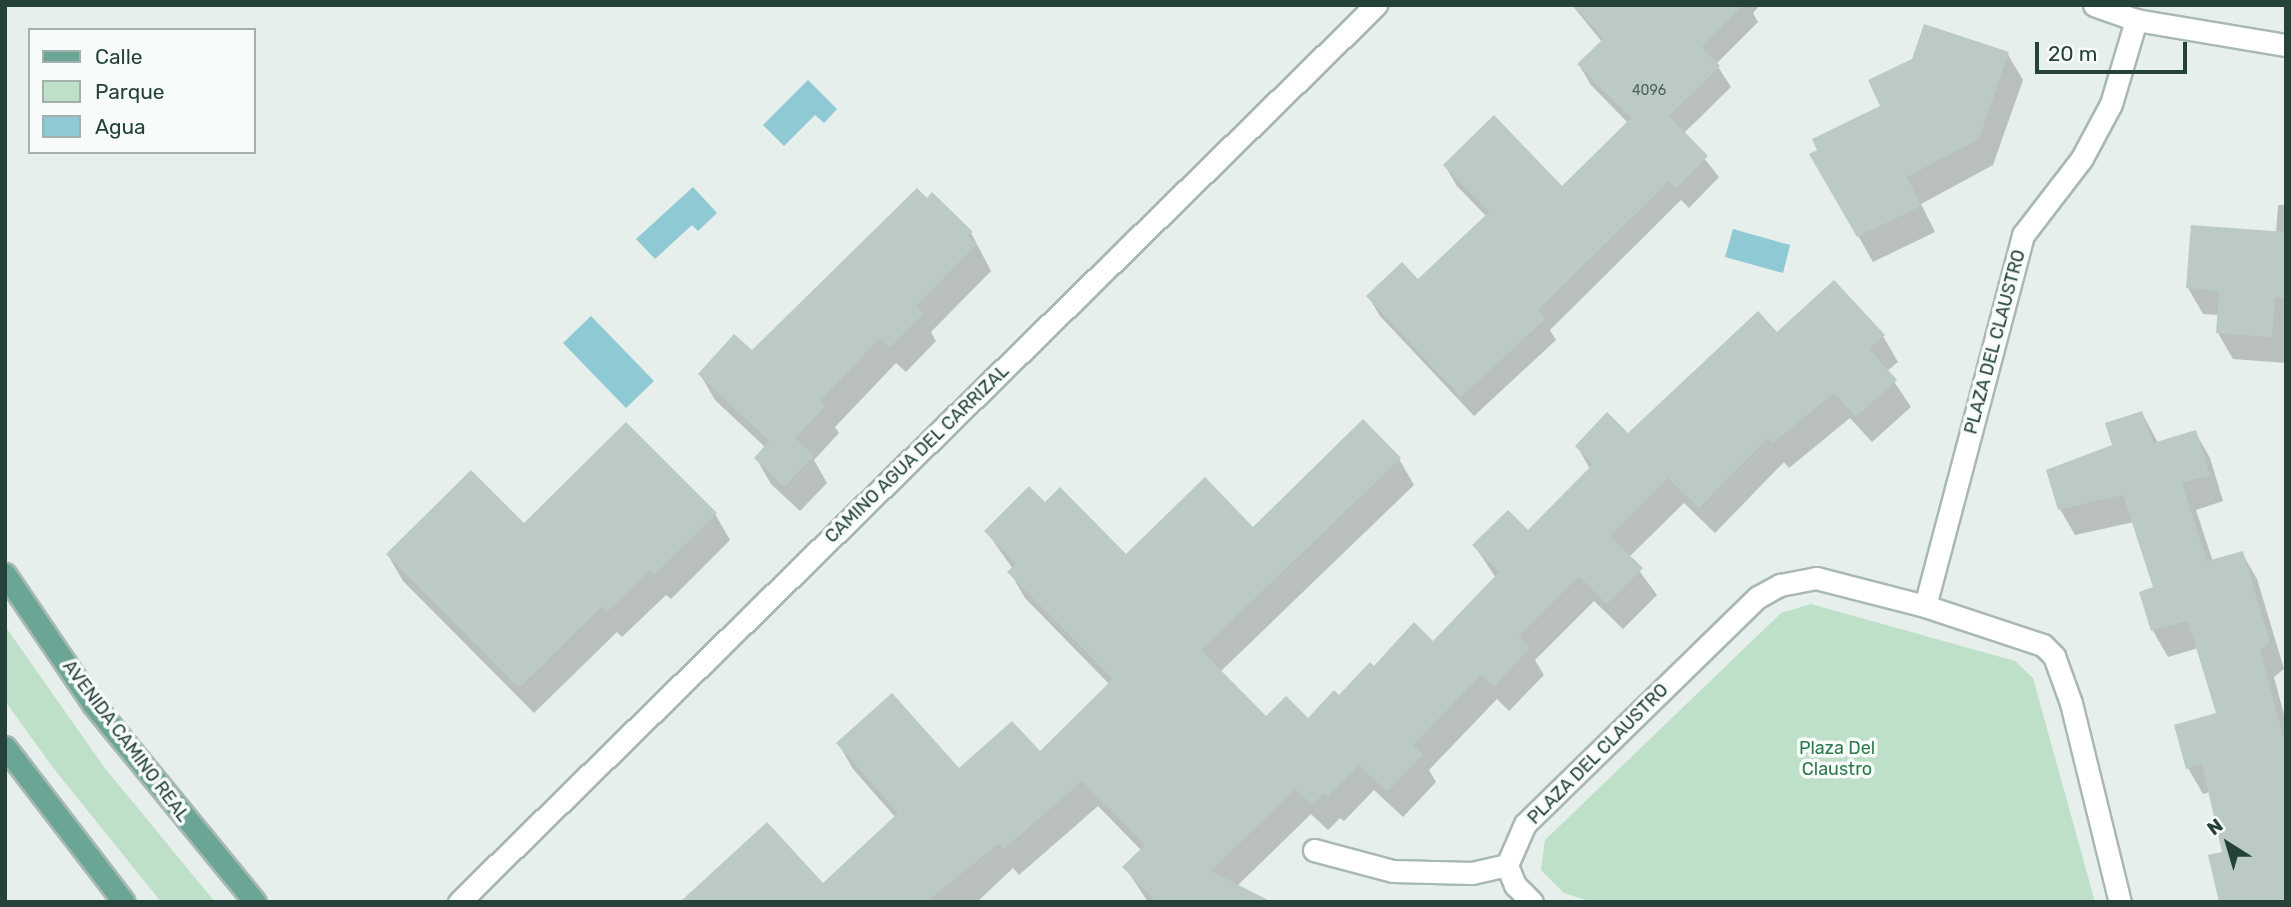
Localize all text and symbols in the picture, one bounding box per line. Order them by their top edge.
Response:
legend [28,28,256,154]
scale bar [2039,28,2191,72]
text: 20 m [2048,41,2097,66]
text: Calle [95,44,143,69]
text: Parque [95,79,165,104]
house number: 4096 [1632,83,1666,99]
text: Agua [95,114,146,139]
street label: PLAZA DEL CLAUSTRO [1960,247,2030,437]
street label: CAMINO AGUA DEL CARRIZAL [820,360,1014,548]
street label: AVENIDA CAMINO REAL [58,656,194,826]
street label: PLAZA DEL CLAUSTRO [1523,679,1673,829]
park label: Plaza Del Claustro [1799,738,1875,780]
north arrow [2193,809,2263,879]
text: N [2203,814,2227,840]

